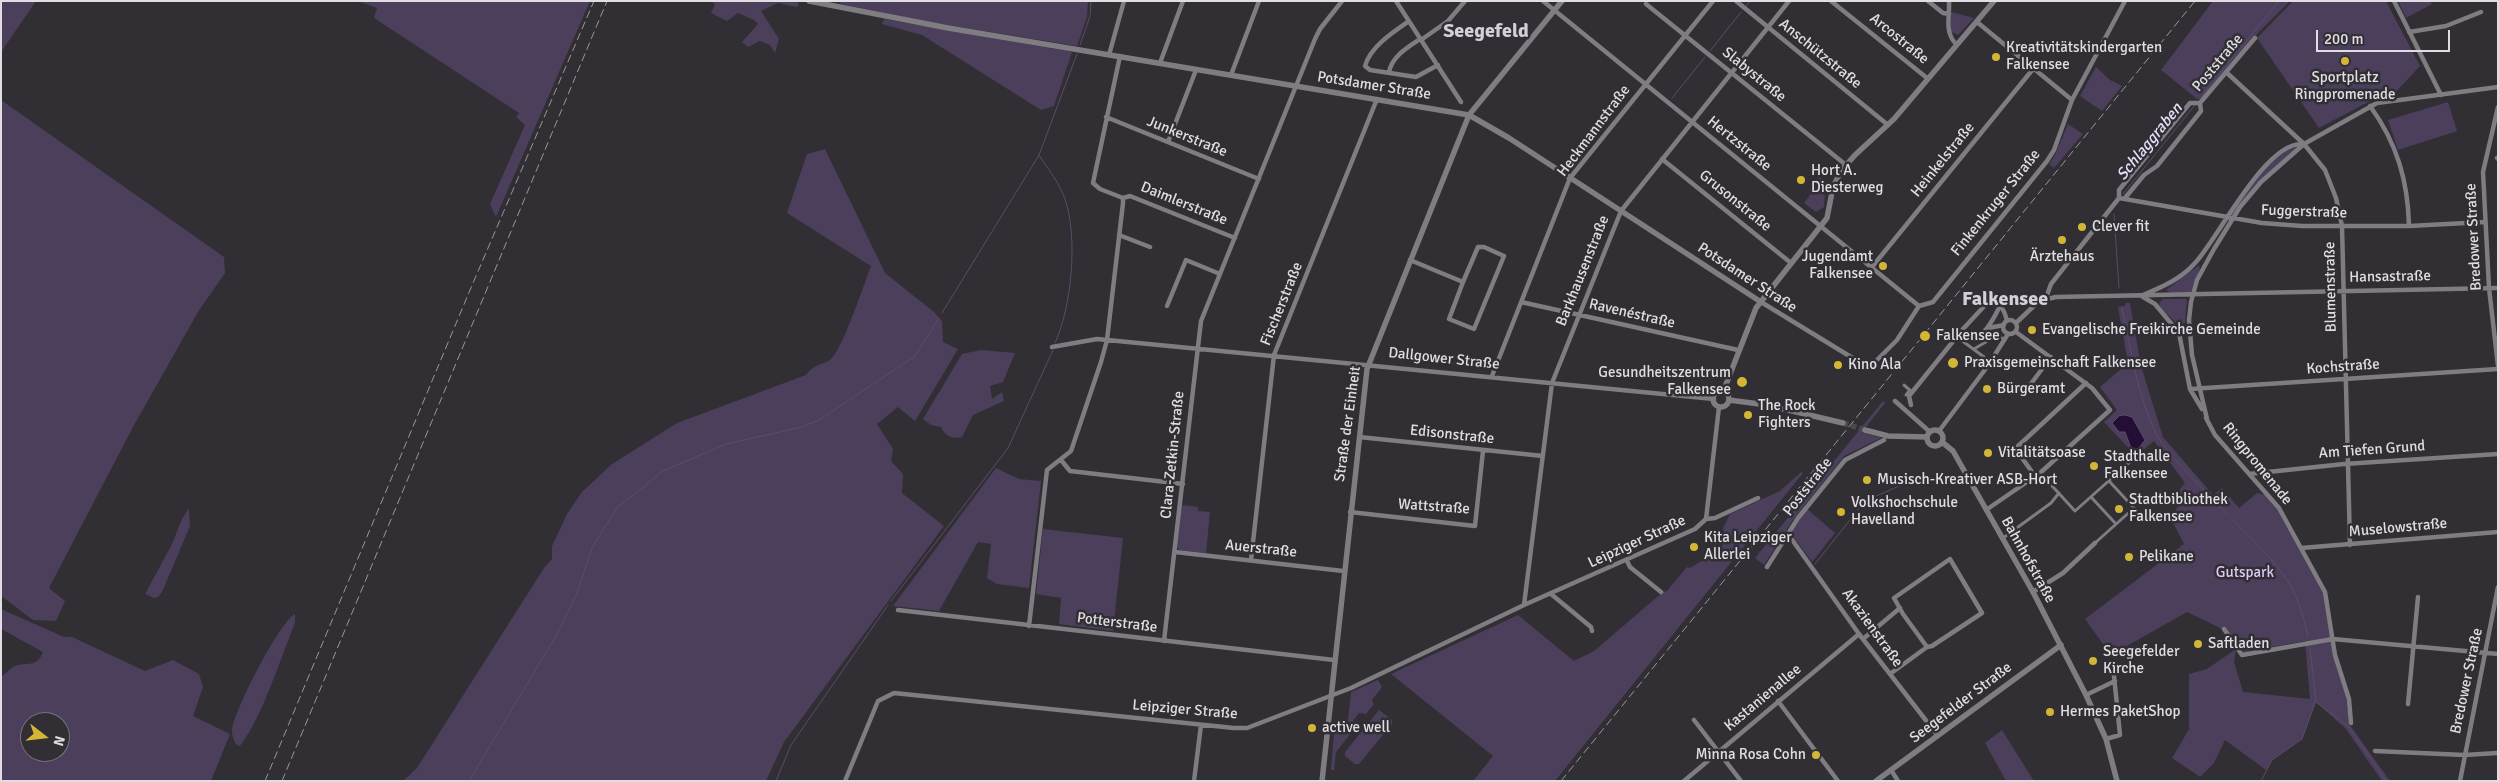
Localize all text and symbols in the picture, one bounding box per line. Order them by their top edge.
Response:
street label: Arcostraße [1866,10,1932,68]
street label: Anschützstraße [1775,15,1865,93]
district label: Seegefeld [1443,20,1529,44]
scale bar [2319,20,2453,52]
text: 200 m [2324,30,2364,48]
street label: Poststraße [2189,31,2247,95]
place label: Kreativitätskindergarten Falkensee [2006,39,2162,74]
street label: Slabystraße [1718,44,1790,106]
marker: Kreativitätskindergarten Falkensee [1990,51,2002,63]
marker: Sportplatz Ringpromenade [2339,55,2351,67]
street label: Potsdamer Straße [1316,68,1432,104]
place label: Sportplatz Ringpromenade [2295,69,2395,104]
street label: Heckmannstraße [1554,82,1634,180]
water label: Schlaggraben [2113,99,2187,185]
street label: Junkerstraße [1144,113,1230,161]
street label: Hertzstraße [1703,113,1775,175]
street label: Heinkelstraße [1907,119,1979,201]
street label: Finkenkruger Straße [1947,146,2045,260]
place label: Hort A. Diesterweg [1811,162,1883,197]
street label: Grusonstraße [1695,166,1775,236]
marker: Hort A. Diesterweg [1795,174,1807,186]
street label: Daimlerstraße [1138,178,1230,230]
street label: Bredower Straße [2462,183,2486,291]
street label: Fuggerstraße [2261,202,2347,222]
street label: Barkhausenstraße [1553,213,1613,329]
place label: Clever fit [2092,218,2149,236]
marker: Clever fit [2076,221,2088,233]
marker: Ärztehaus [2056,234,2068,246]
street label: Potsdamer Straße [1694,239,1800,317]
street label: Blumenstraße [2321,241,2341,333]
place label: Jugendamt Falkensee [1802,248,1873,283]
place label: Ärztehaus [2030,248,2094,266]
street label: Fischerstraße [1257,260,1307,348]
marker: Jugendamt Falkensee [1877,260,1889,272]
street label: Hansastraße [2349,267,2431,287]
district label: Falkensee [1962,288,2048,312]
street label: Ravenéstraße [1587,295,1677,333]
place label: Evangelische Freikirche Gemeinde [2042,321,2261,339]
marker: Evangelische Freikirche Gemeinde [2026,324,2038,336]
place label: Falkensee [1936,327,2000,345]
marker: Falkensee [1918,329,1932,343]
street label: Dallgower Straße [1387,344,1501,374]
place label: Praxisgemeinschaft Falkensee [1964,354,2156,372]
street label: Kochstraße [2306,355,2380,379]
place label: Kino Ala [1848,356,1901,374]
marker: Praxisgemeinschaft Falkensee [1946,356,1960,370]
marker: Kino Ala [1832,359,1844,371]
place label: Gesundheitszentrum Falkensee [1598,364,1731,399]
street label: Straße der Einheit [1331,365,1365,483]
marker: Gesundheitszentrum Falkensee [1735,375,1749,389]
place label: Bürgeramt [1997,380,2065,398]
marker: Bürgeramt [1981,383,1993,395]
street label: Clara-Zetkin-Straße [1157,390,1189,520]
place label: The Rock Fighters [1758,397,1816,432]
marker: The Rock Fighters [1742,409,1754,421]
street label: Ringpromenade [2218,419,2296,509]
street label: Edisonstraße [1409,422,1495,448]
street label: Am Tiefen Grund [2318,437,2426,463]
place label: Vitalitätsoase [1998,444,2086,462]
marker: Vitalitätsoase [1982,447,1994,459]
place label: Stadthalle Falkensee [2104,448,2170,483]
street label: Poststraße [1780,454,1836,520]
marker: Stadthalle Falkensee [2088,460,2100,472]
place label: Musisch-Kreativer ASB-Hort [1877,471,2057,489]
marker: Musisch-Kreativer ASB-Hort [1861,474,1873,486]
place label: Stadtbibliothek Falkensee [2129,491,2228,526]
place label: Volkshochschule Havelland [1851,494,1958,529]
street label: Wattstraße [1398,496,1470,518]
marker: Stadtbibliothek Falkensee [2113,503,2125,515]
marker: Volkshochschule Havelland [1835,506,1847,518]
street label: Leipziger Straße [1585,512,1689,572]
street label: Bahnhofstraße [1997,514,2059,606]
street label: Muselowstraße [2348,515,2448,541]
place label: Kita Leipziger Allerlei [1704,529,1792,564]
street label: Auerstraße [1224,536,1298,562]
marker: Kita Leipziger Allerlei [1688,541,1700,553]
place label: Pelikane [2139,548,2194,566]
marker: Pelikane [2123,551,2135,563]
park label: Gutspark [2216,564,2274,582]
street label: Akazienstraße [1838,585,1906,671]
street label: Potterstraße [1076,609,1158,637]
street label: Bredower Straße [2447,626,2487,736]
place label: Saftladen [2208,635,2269,653]
marker: Saftladen [2192,638,2204,650]
place label: Seegefelder Kirche [2103,643,2179,678]
marker: Seegefelder Kirche [2087,655,2099,667]
street label: Seegefelder Straße [1906,659,2016,747]
street label: Kastanienallee [1721,661,1805,735]
street label: Leipziger Straße [1132,696,1238,724]
place label: Hermes PaketShop [2060,703,2180,721]
marker: Hermes PaketShop [2044,706,2056,718]
north arrow [20,712,70,762]
place label: active well [1322,719,1390,737]
marker: active well [1306,722,1318,734]
text: N [49,734,68,748]
place label: Minna Rosa Cohn [1695,746,1806,764]
marker: Minna Rosa Cohn [1810,749,1822,761]

